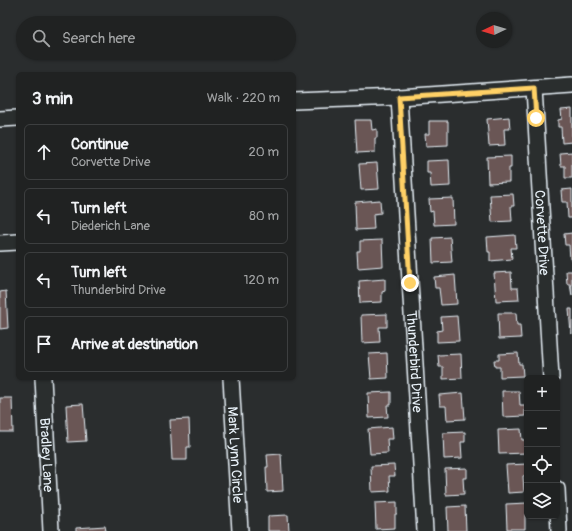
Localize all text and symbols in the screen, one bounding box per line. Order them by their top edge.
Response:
north arrow [476,12,512,48]
search box [16,16,296,60]
icon: search [30,27,52,49]
text: Search here [62,29,135,48]
text: 3 min [32,88,73,109]
text: Walk · 220 m [207,90,280,106]
route start [527,109,545,127]
text: Continue [71,135,129,154]
icon: ahead [33,141,55,163]
text: 20 m [248,144,279,160]
text: Corvette Drive [71,154,150,170]
street label: Corvette Drive [531,190,553,276]
text: Turn left [71,199,127,218]
icon: left [33,205,55,227]
text: 80 m [249,208,279,224]
text: Diederich Lane [71,218,150,234]
text: Turn left [71,263,127,282]
icon: left [33,269,55,291]
text: 120 m [243,272,279,288]
route end [401,274,419,292]
text: Thunderbird Drive [71,282,166,298]
street label: Thunderbird Drive [403,310,426,413]
icon: arrive [33,333,55,355]
text: Arrive at destination [71,335,198,354]
map controls [524,375,560,519]
button: + [524,375,560,411]
street label: Mark Lynn Circle [224,406,246,504]
button: − [524,411,560,447]
street label: Bradley Lane [36,417,57,493]
button: locate [524,447,560,483]
button: layers [524,483,560,519]

